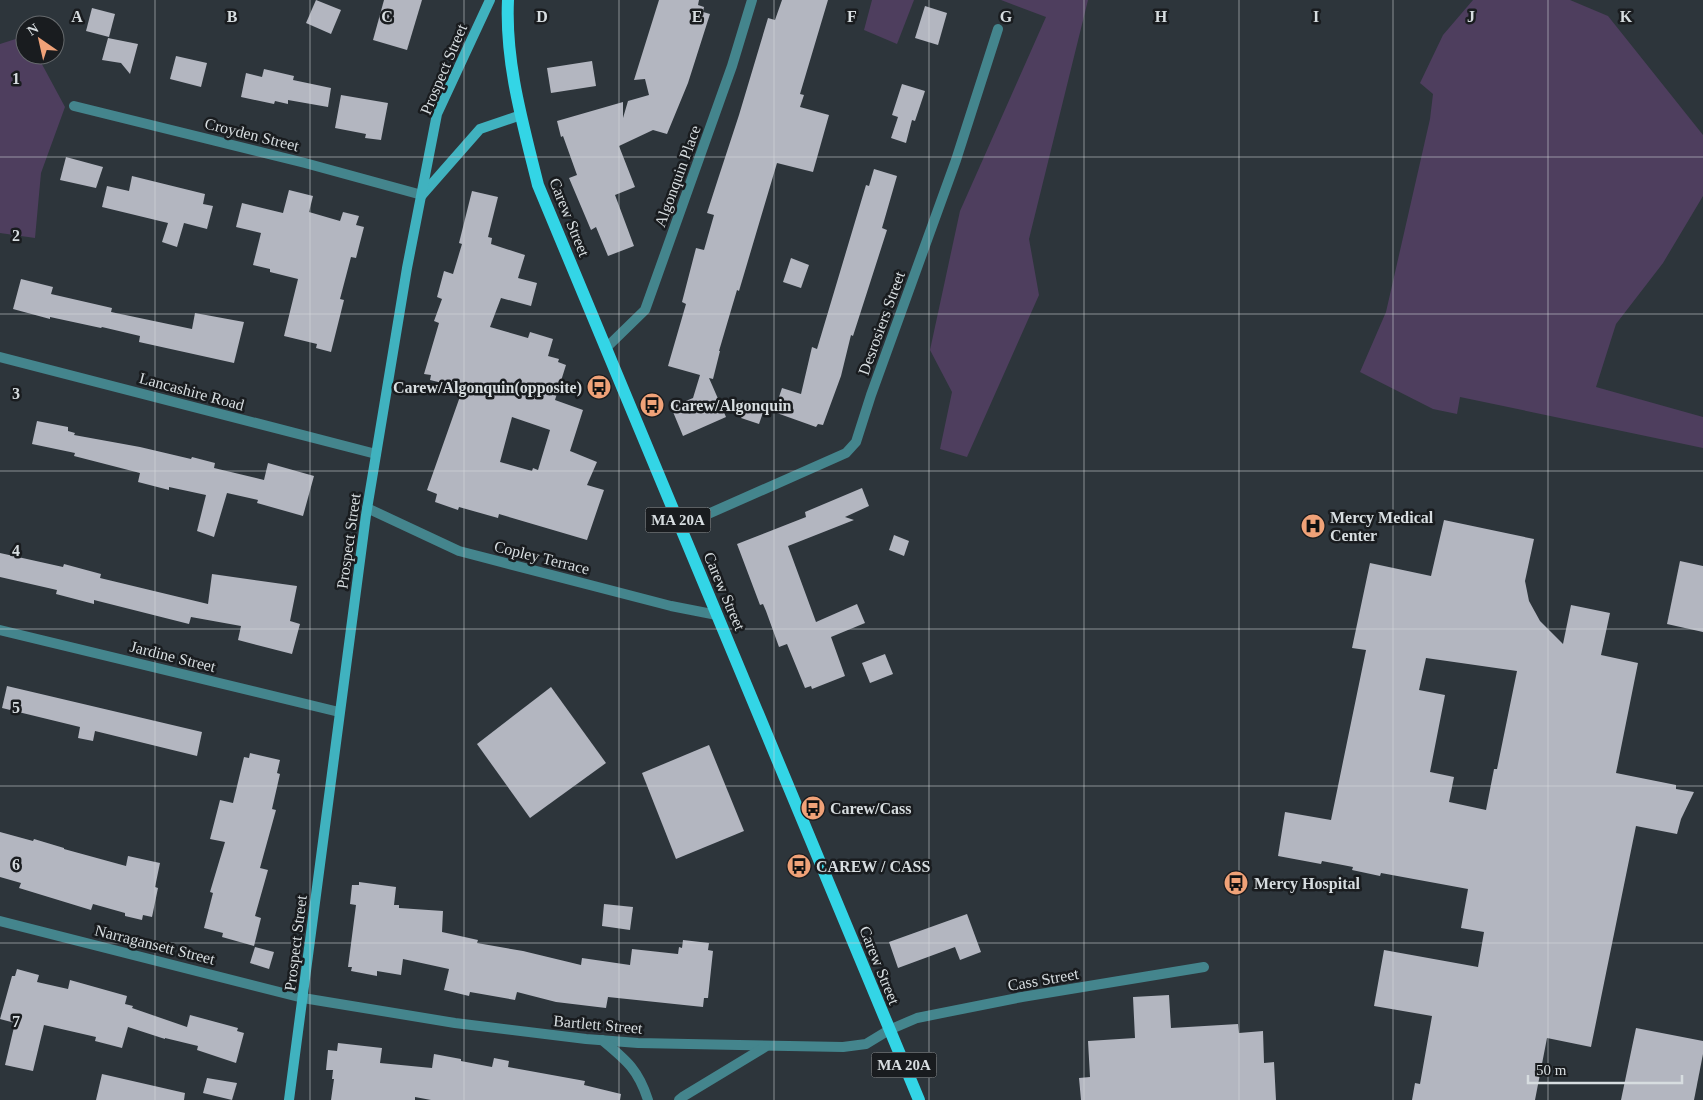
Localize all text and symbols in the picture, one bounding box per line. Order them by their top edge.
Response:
text: A [71,8,83,25]
text: B [227,8,238,25]
text: C [381,8,393,25]
text: D [536,8,548,25]
text: E [692,8,702,25]
text: F [847,8,857,25]
text: G [1000,8,1013,25]
text: H [1155,8,1168,25]
text: I [1313,8,1319,25]
text: J [1467,8,1475,25]
text: K [1620,8,1633,25]
north arrow [15,15,65,65]
text: N [25,21,41,39]
street label: Prospect Street [417,21,471,117]
text: 1 [12,70,20,87]
street label: Croyden Street [203,115,301,156]
street label: Algonquin Place [651,123,705,230]
street label: Carew Street [546,175,593,259]
text: 2 [12,227,20,244]
street label: Desrosiers Street [855,269,908,377]
street label: Lancashire Road [138,369,246,414]
bus stop icon: Carew/Algonquin(opposite) [586,374,612,400]
place label: Carew/Algonquin(opposite) [393,379,582,397]
text: 3 [12,385,20,402]
bus stop icon: Carew/Algonquin [639,392,665,418]
place label: Carew/Algonquin [670,397,792,415]
street label: Prospect Street [333,492,365,590]
road number: MA 20A [646,508,710,532]
place label: Mercy Medical Center [1330,509,1434,544]
hospital icon: Mercy Medical Center [1300,513,1326,539]
street label: Copley Terrace [492,537,591,579]
text: 4 [12,542,20,559]
street label: Carew Street [700,550,749,633]
street label: Jardine Street [128,638,218,675]
text: 5 [12,699,20,716]
bus stop icon: Carew/Cass [800,795,826,821]
place label: Carew/Cass [830,800,911,817]
bus stop icon: CAREW / CASS [786,853,812,879]
text: 6 [12,856,20,873]
place label: CAREW / CASS [816,858,931,875]
bus stop icon: Mercy Hospital [1223,870,1249,896]
place label: Mercy Hospital [1254,875,1360,893]
street label: Prospect Street [281,894,311,992]
street label: Narragansett Street [93,921,217,969]
street label: Carew Street [856,923,903,1007]
street label: Cass Street [1006,965,1080,994]
street label: Bartlett Street [553,1012,644,1037]
text: 7 [12,1013,20,1030]
road number: MA 20A [872,1052,936,1078]
scale bar [1528,1052,1682,1084]
text: 50 m [1536,1062,1567,1078]

